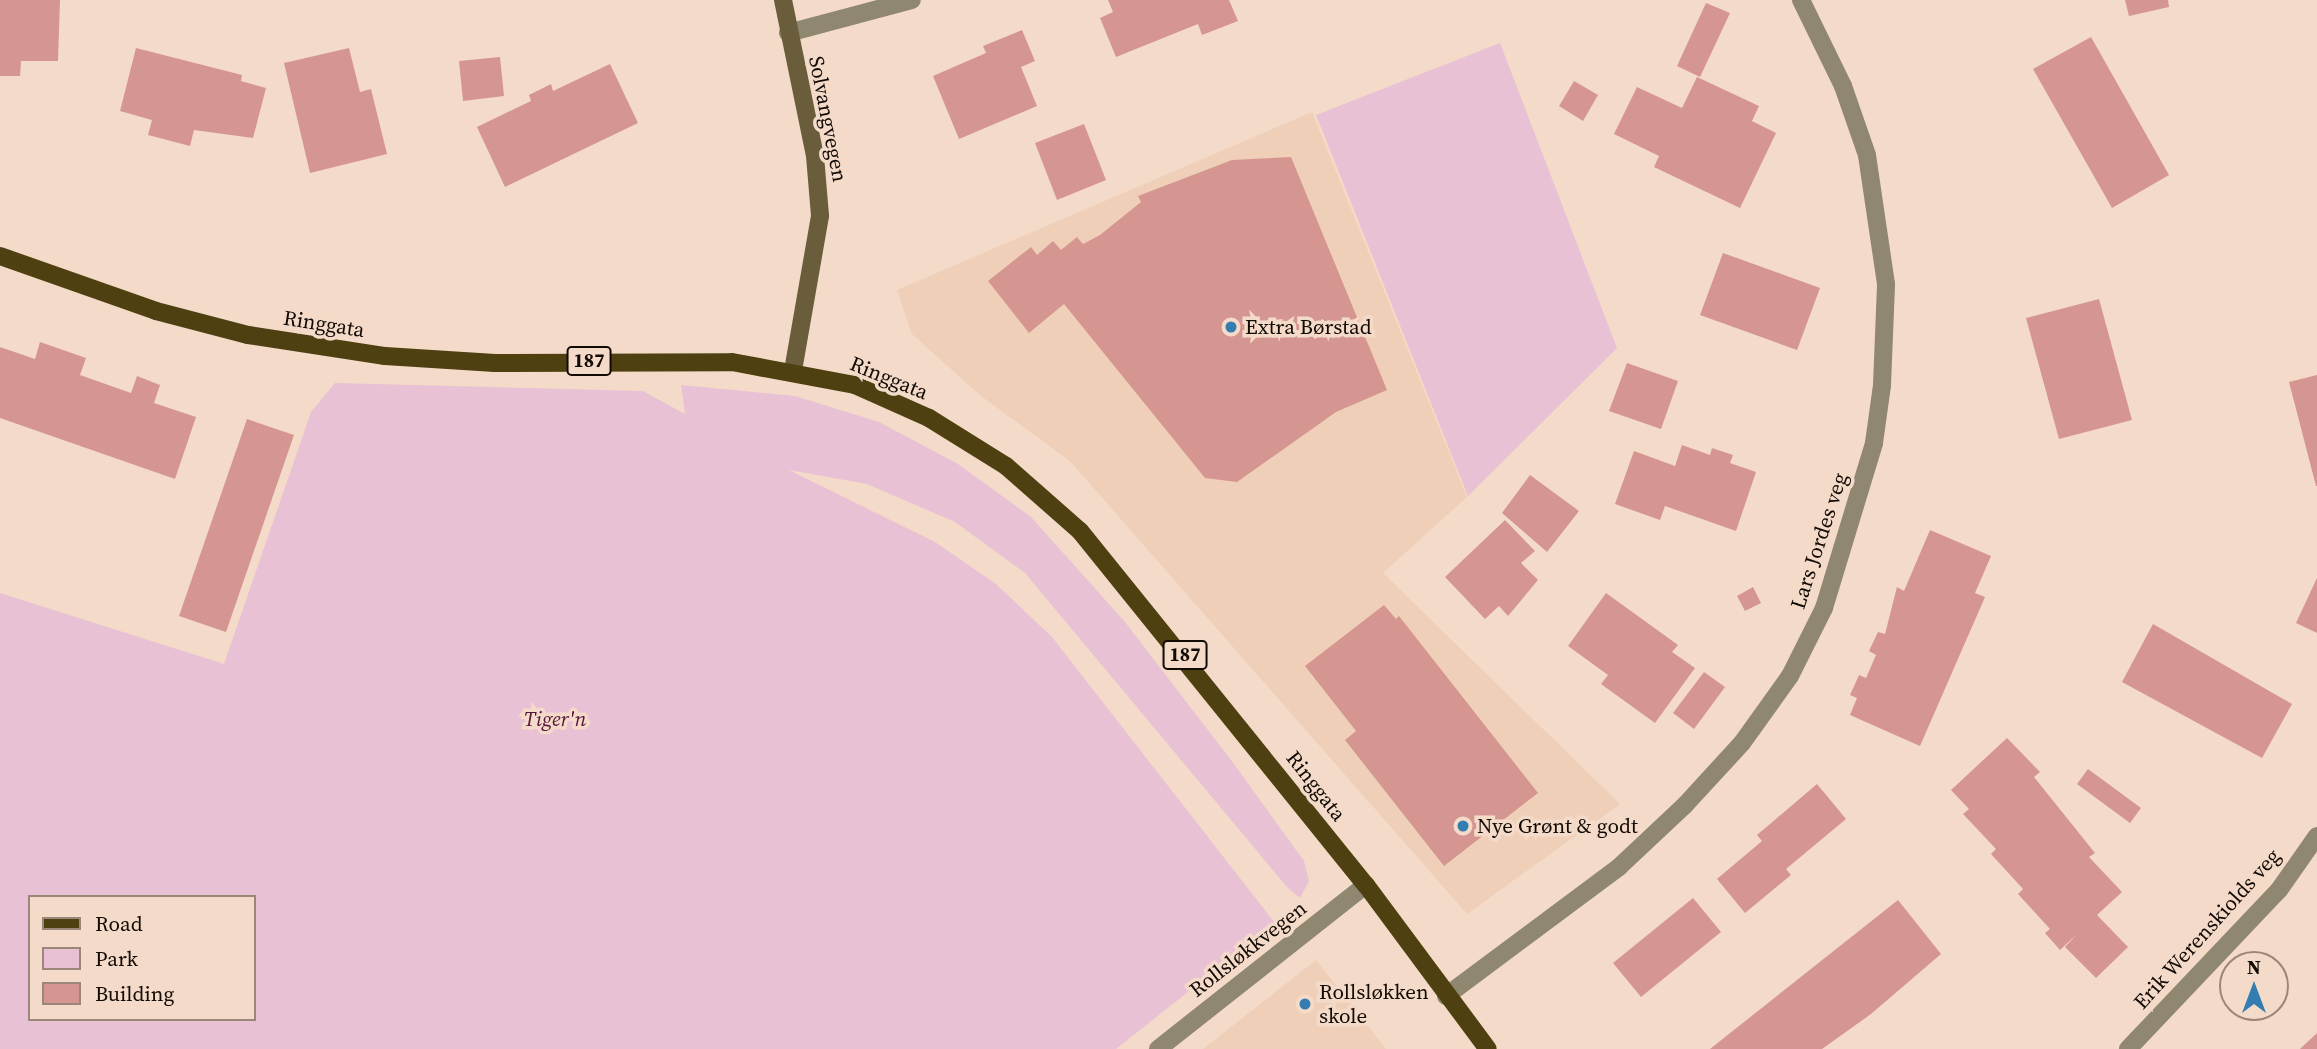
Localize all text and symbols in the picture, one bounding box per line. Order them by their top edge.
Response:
street label: Solvangvegen [803,54,853,184]
street label: Ringgata [282,305,366,343]
place label: Extra Børstad [1245,314,1372,340]
marker: Extra Børstad [1223,319,1239,335]
road number: 187 [566,346,612,376]
street label: Ringgata [846,351,932,405]
street label: Lars Jordes veg [1785,470,1853,612]
road number: 187 [1162,640,1208,670]
park label: Tiger'n [524,706,586,732]
street label: Ringgata [1281,746,1351,826]
place label: Nye Grønt & godt [1477,813,1638,839]
marker: Nye Grønt & godt [1455,818,1471,834]
street label: Erik Werenskiolds veg [2128,843,2286,1015]
legend [28,895,256,1021]
street label: Rollsløkkvegen [1184,895,1312,1003]
text: Road [95,909,143,938]
text: Park [95,944,138,973]
north arrow [2219,951,2289,1021]
text: N [2247,954,2261,980]
text: Building [95,979,174,1008]
place label: Rollsløkken skole [1319,979,1429,1029]
marker: Rollsløkken skole [1297,996,1313,1012]

